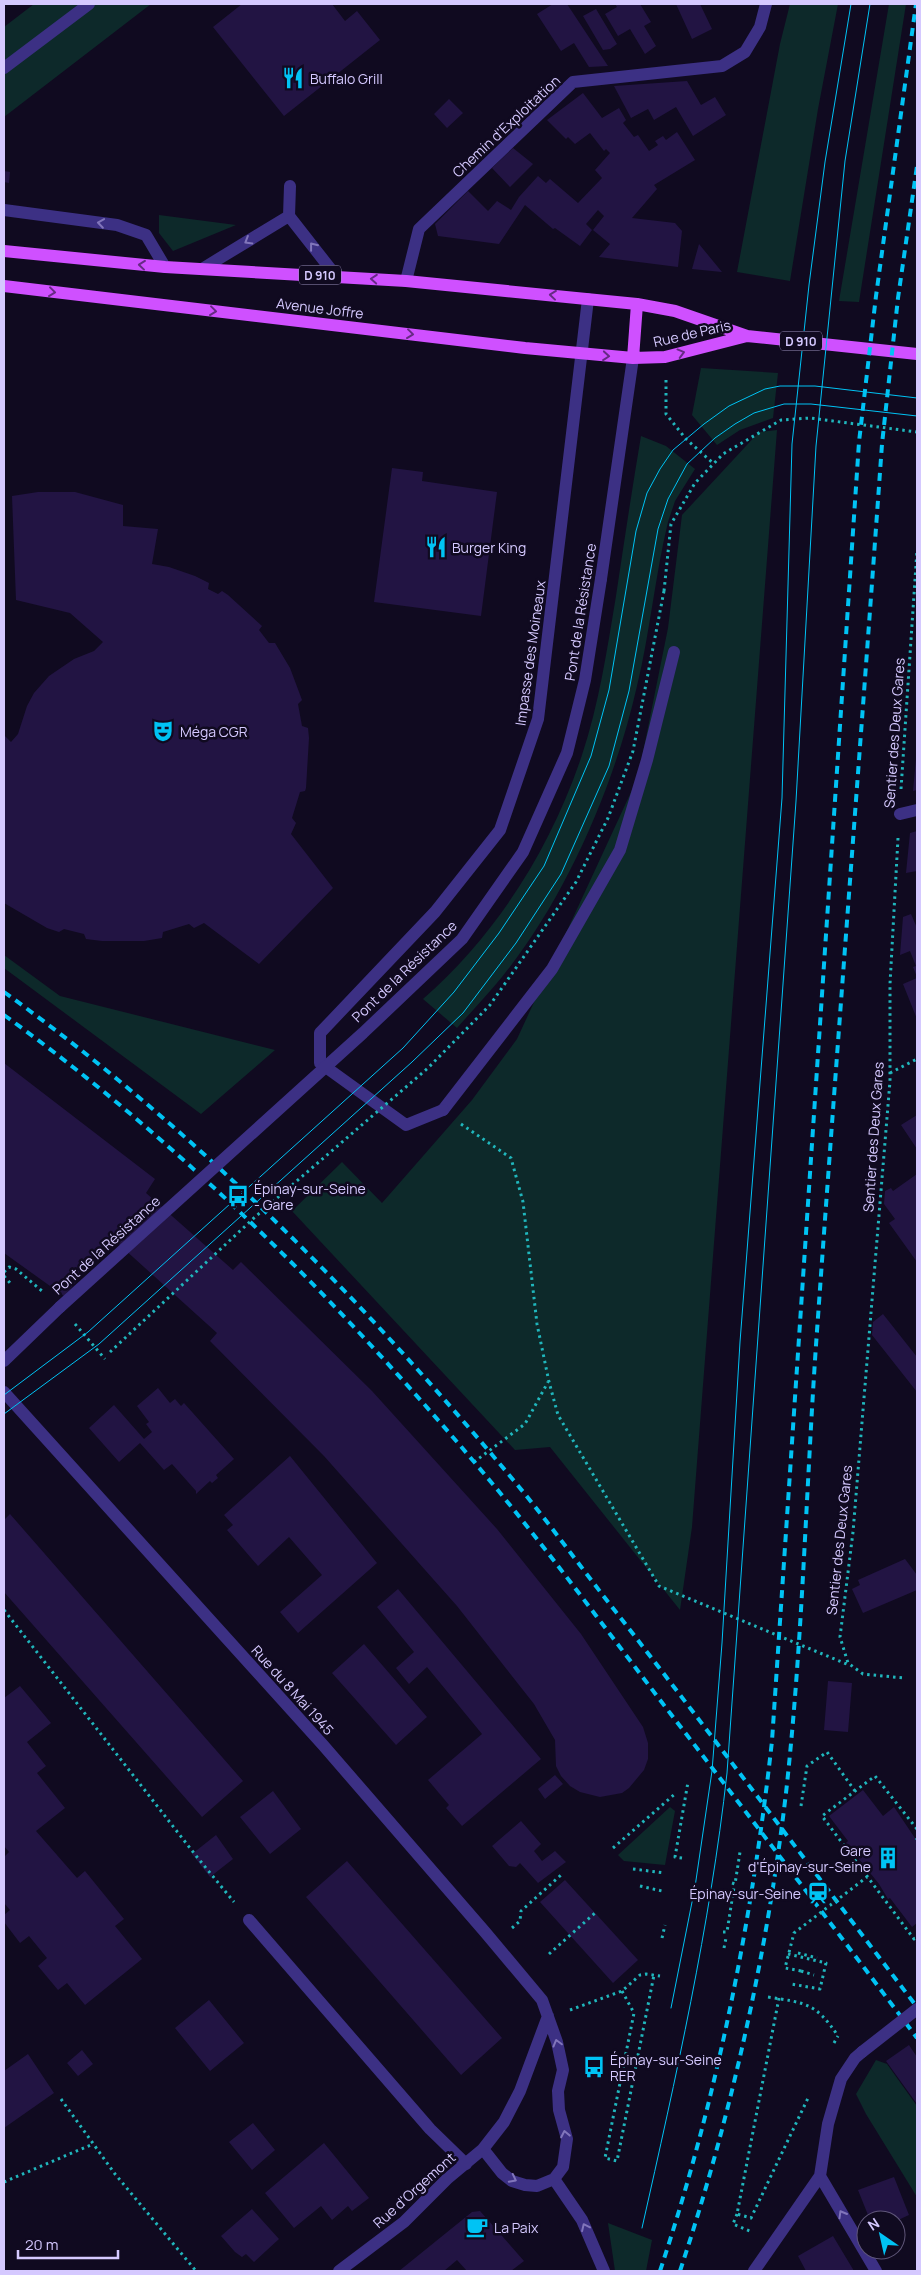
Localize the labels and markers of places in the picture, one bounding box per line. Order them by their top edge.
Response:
restaurant icon: Buffalo Grill [280,65,306,91]
place label: Buffalo Grill [310,69,383,88]
restaurant icon: Burger King [423,534,449,560]
place label: Burger King [452,538,526,557]
theatre icon: Méga CGR [150,718,176,744]
place label: Méga CGR [180,722,248,741]
place label: Épinay-sur-Seine - Gare [254,1179,366,1214]
bus stop icon: Épinay-sur-Seine - Gare [225,1183,251,1209]
place label: Gare d'Épinay-sur-Seine [748,1841,871,1876]
building icon: Gare d'Épinay-sur-Seine [875,1845,901,1871]
station icon: Épinay-sur-Seine [805,1880,831,1906]
place label: Épinay-sur-Seine [689,1884,801,1903]
place label: Épinay-sur-Seine RER [610,2050,722,2085]
bus stop icon: Épinay-sur-Seine RER [581,2054,607,2080]
cafe icon: La Paix [464,2214,490,2240]
place label: La Paix [494,2218,539,2237]

